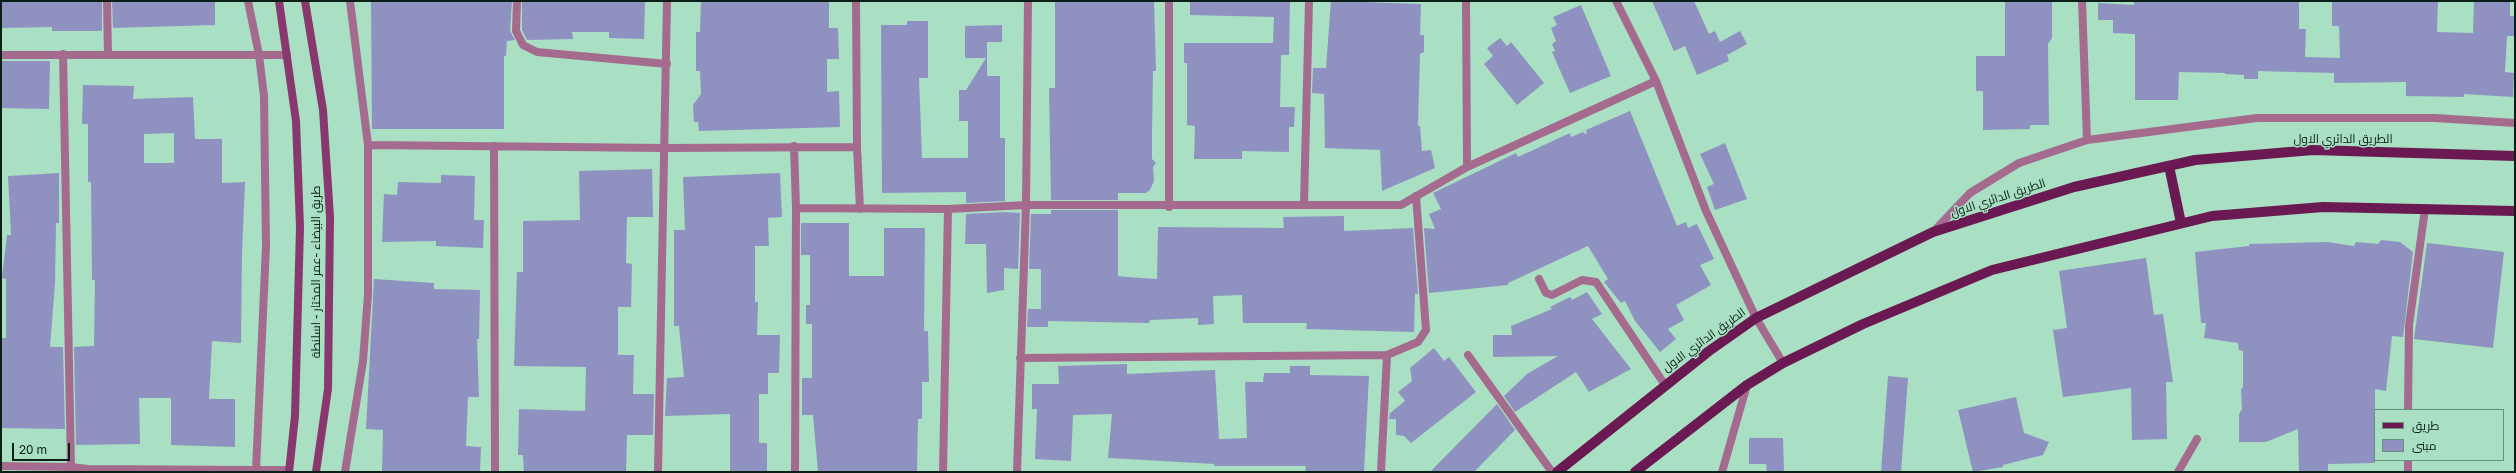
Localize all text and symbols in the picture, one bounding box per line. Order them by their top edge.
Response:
street label: الطريق الدائري الاول [2293,132,2393,146]
street label: الطريق الدائري الاول [1949,176,2047,220]
street label: طريق البيضاء -عمر المختار - اسلنطة [309,186,323,358]
street label: الطريق الدائري الاول [1660,305,1748,375]
legend [2374,409,2504,461]
text: طريق [2412,418,2439,433]
scale bar [14,435,72,461]
text: مبنى [2412,438,2437,453]
text: 20 m [19,442,47,457]

